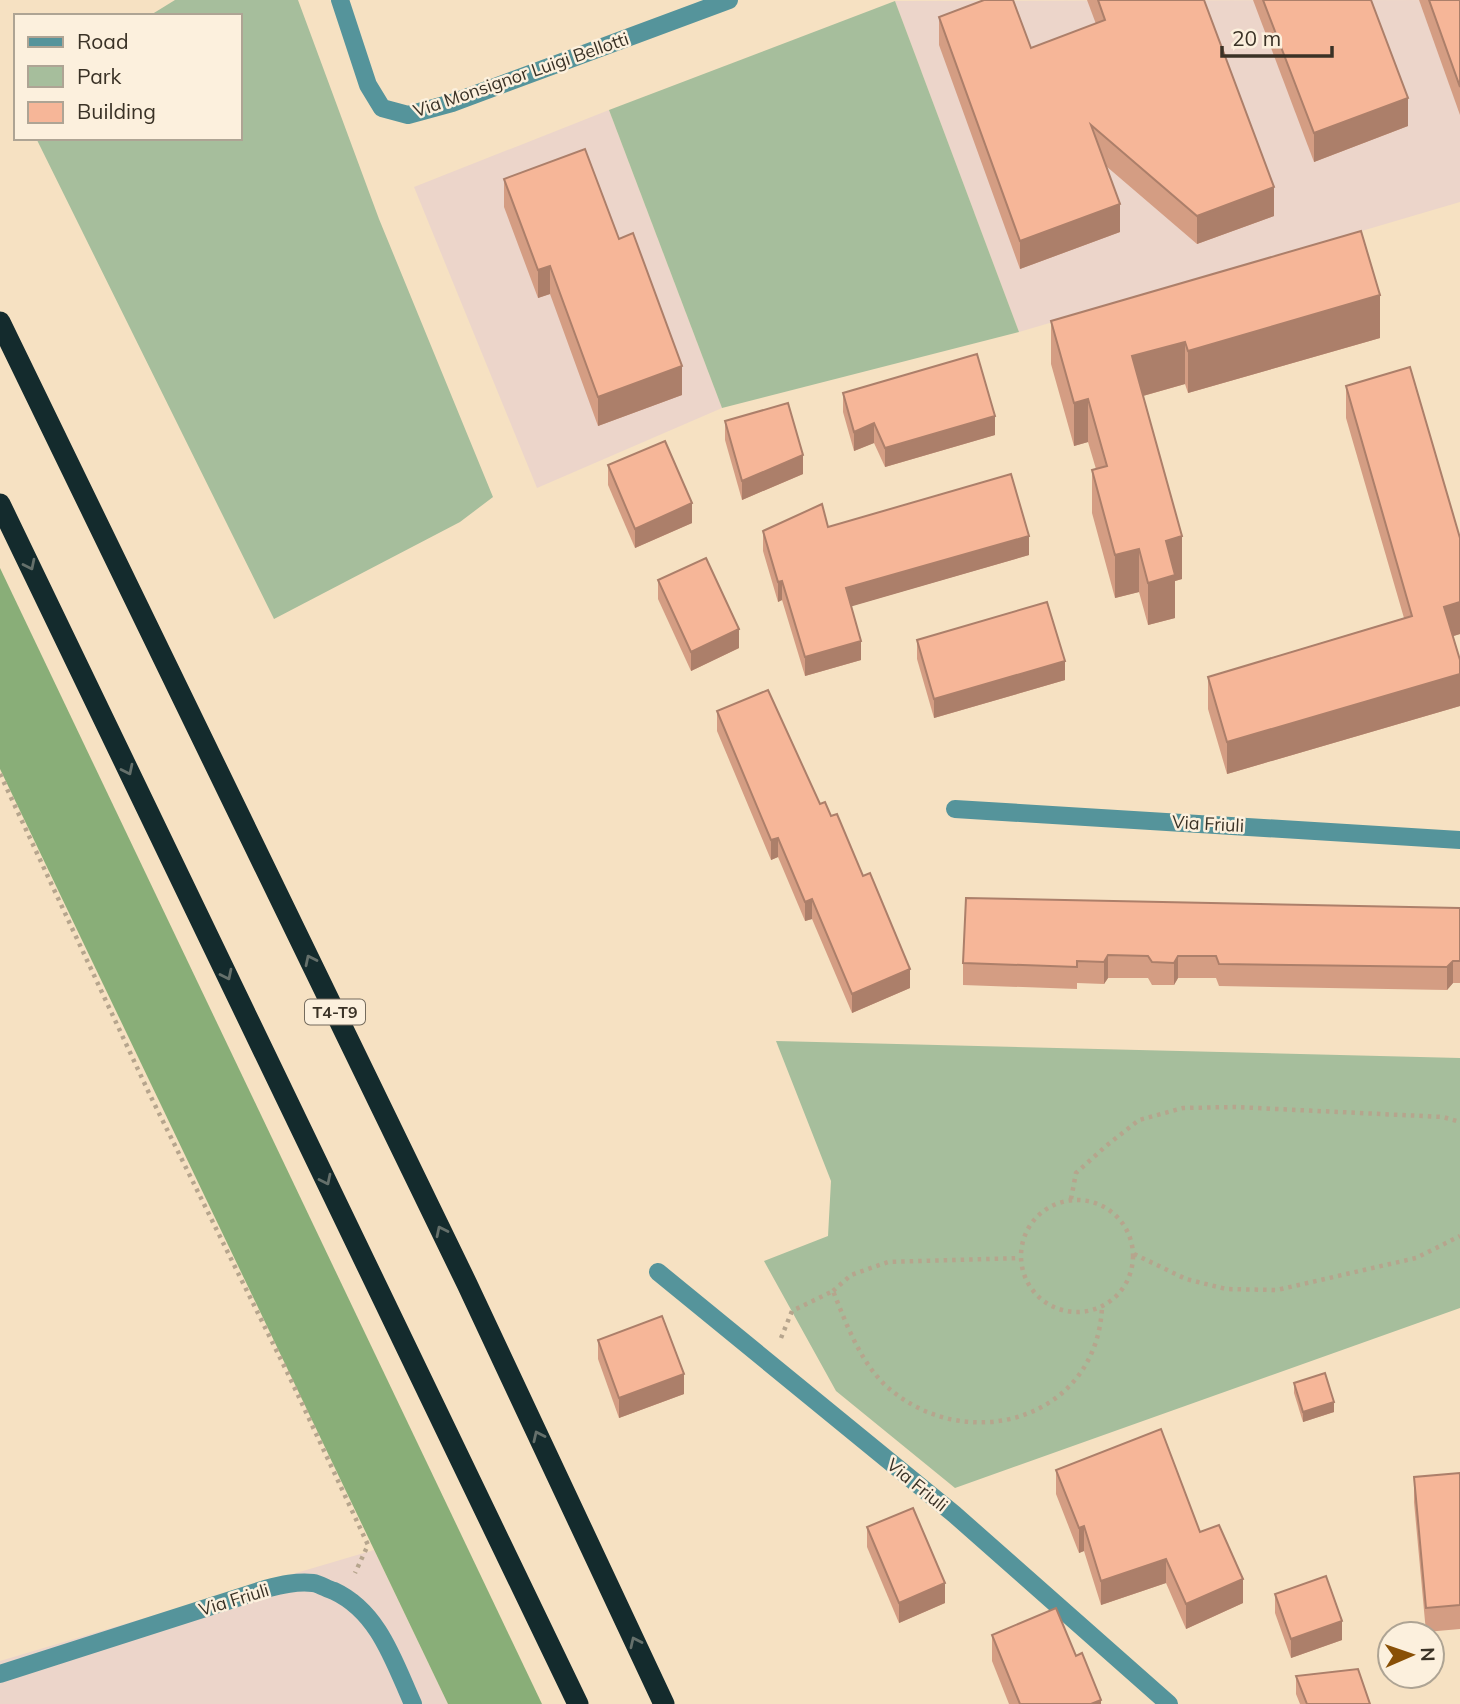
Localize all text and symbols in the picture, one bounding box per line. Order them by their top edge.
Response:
legend [14,14,242,140]
scale bar [1222,14,1332,58]
text: 20 m [1232,25,1281,51]
street label: Via Monsignor Luigi Bellotti [410,27,632,122]
text: Road [77,28,128,54]
text: Park [77,63,121,89]
text: Building [77,98,156,124]
one-way arrow [21,558,35,570]
one-way arrow [120,763,134,775]
street label: Via Friuli [1171,810,1245,837]
one-way arrow [304,955,318,967]
one-way arrow [219,968,233,980]
road number: T4-T9 [305,1000,365,1024]
one-way arrow [317,1173,331,1185]
one-way arrow [435,1226,449,1238]
one-way arrow [533,1431,547,1443]
street label: Via Friuli [882,1453,953,1516]
street label: Via Friuli [196,1578,272,1621]
north arrow [1376,1620,1446,1690]
one-way arrow [629,1637,643,1649]
text: N [1416,1647,1440,1662]

